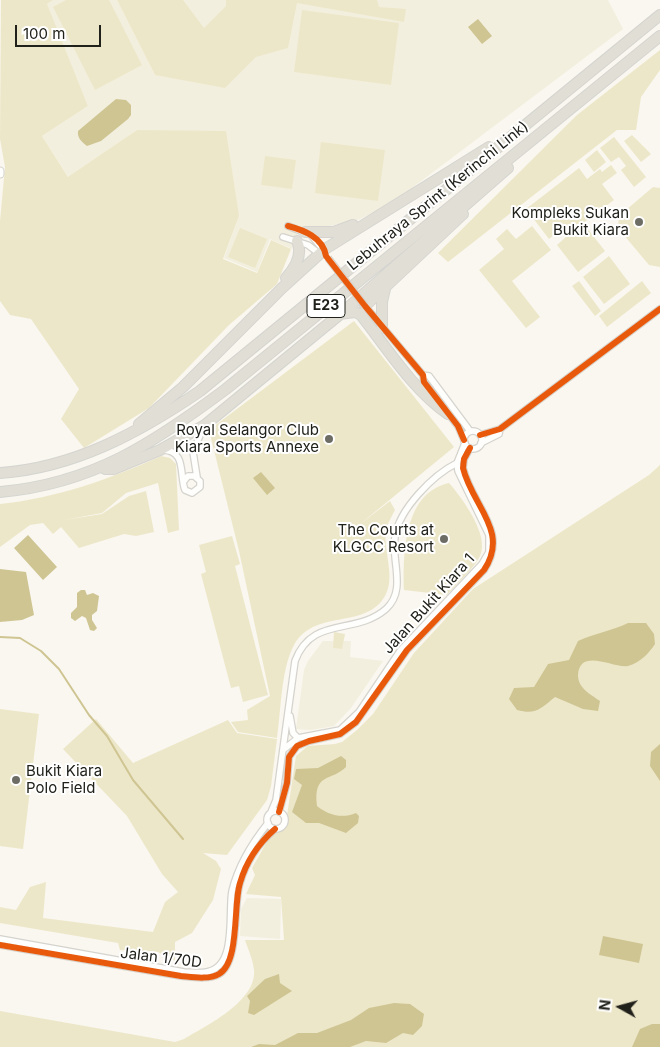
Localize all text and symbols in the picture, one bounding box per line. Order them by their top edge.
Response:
scale bar [18,15,104,47]
text: 100 m [23,24,65,43]
street label: Lebuhraya Sprint (Kerinchi Link) [344,117,532,275]
place label: Kompleks Sukan Bukit Kiara [511,204,629,239]
marker: Kompleks Sukan Bukit Kiara [633,216,645,228]
road number: E23 [307,294,345,318]
place label: Royal Selangor Club Kiara Sports Annexe [175,421,319,456]
marker: Royal Selangor Club Kiara Sports Annexe [323,433,335,445]
place label: The Courts at KLGCC Resort [333,521,434,556]
marker: The Courts at KLGCC Resort [438,533,450,545]
street label: Jalan Bukit Kiara 1 [379,550,479,658]
place label: Bukit Kiara Polo Field [26,762,102,797]
marker: Bukit Kiara Polo Field [10,774,22,786]
street label: Jalan 1/70D [119,944,203,972]
north arrow [595,982,645,1032]
text: N [596,999,614,1011]

